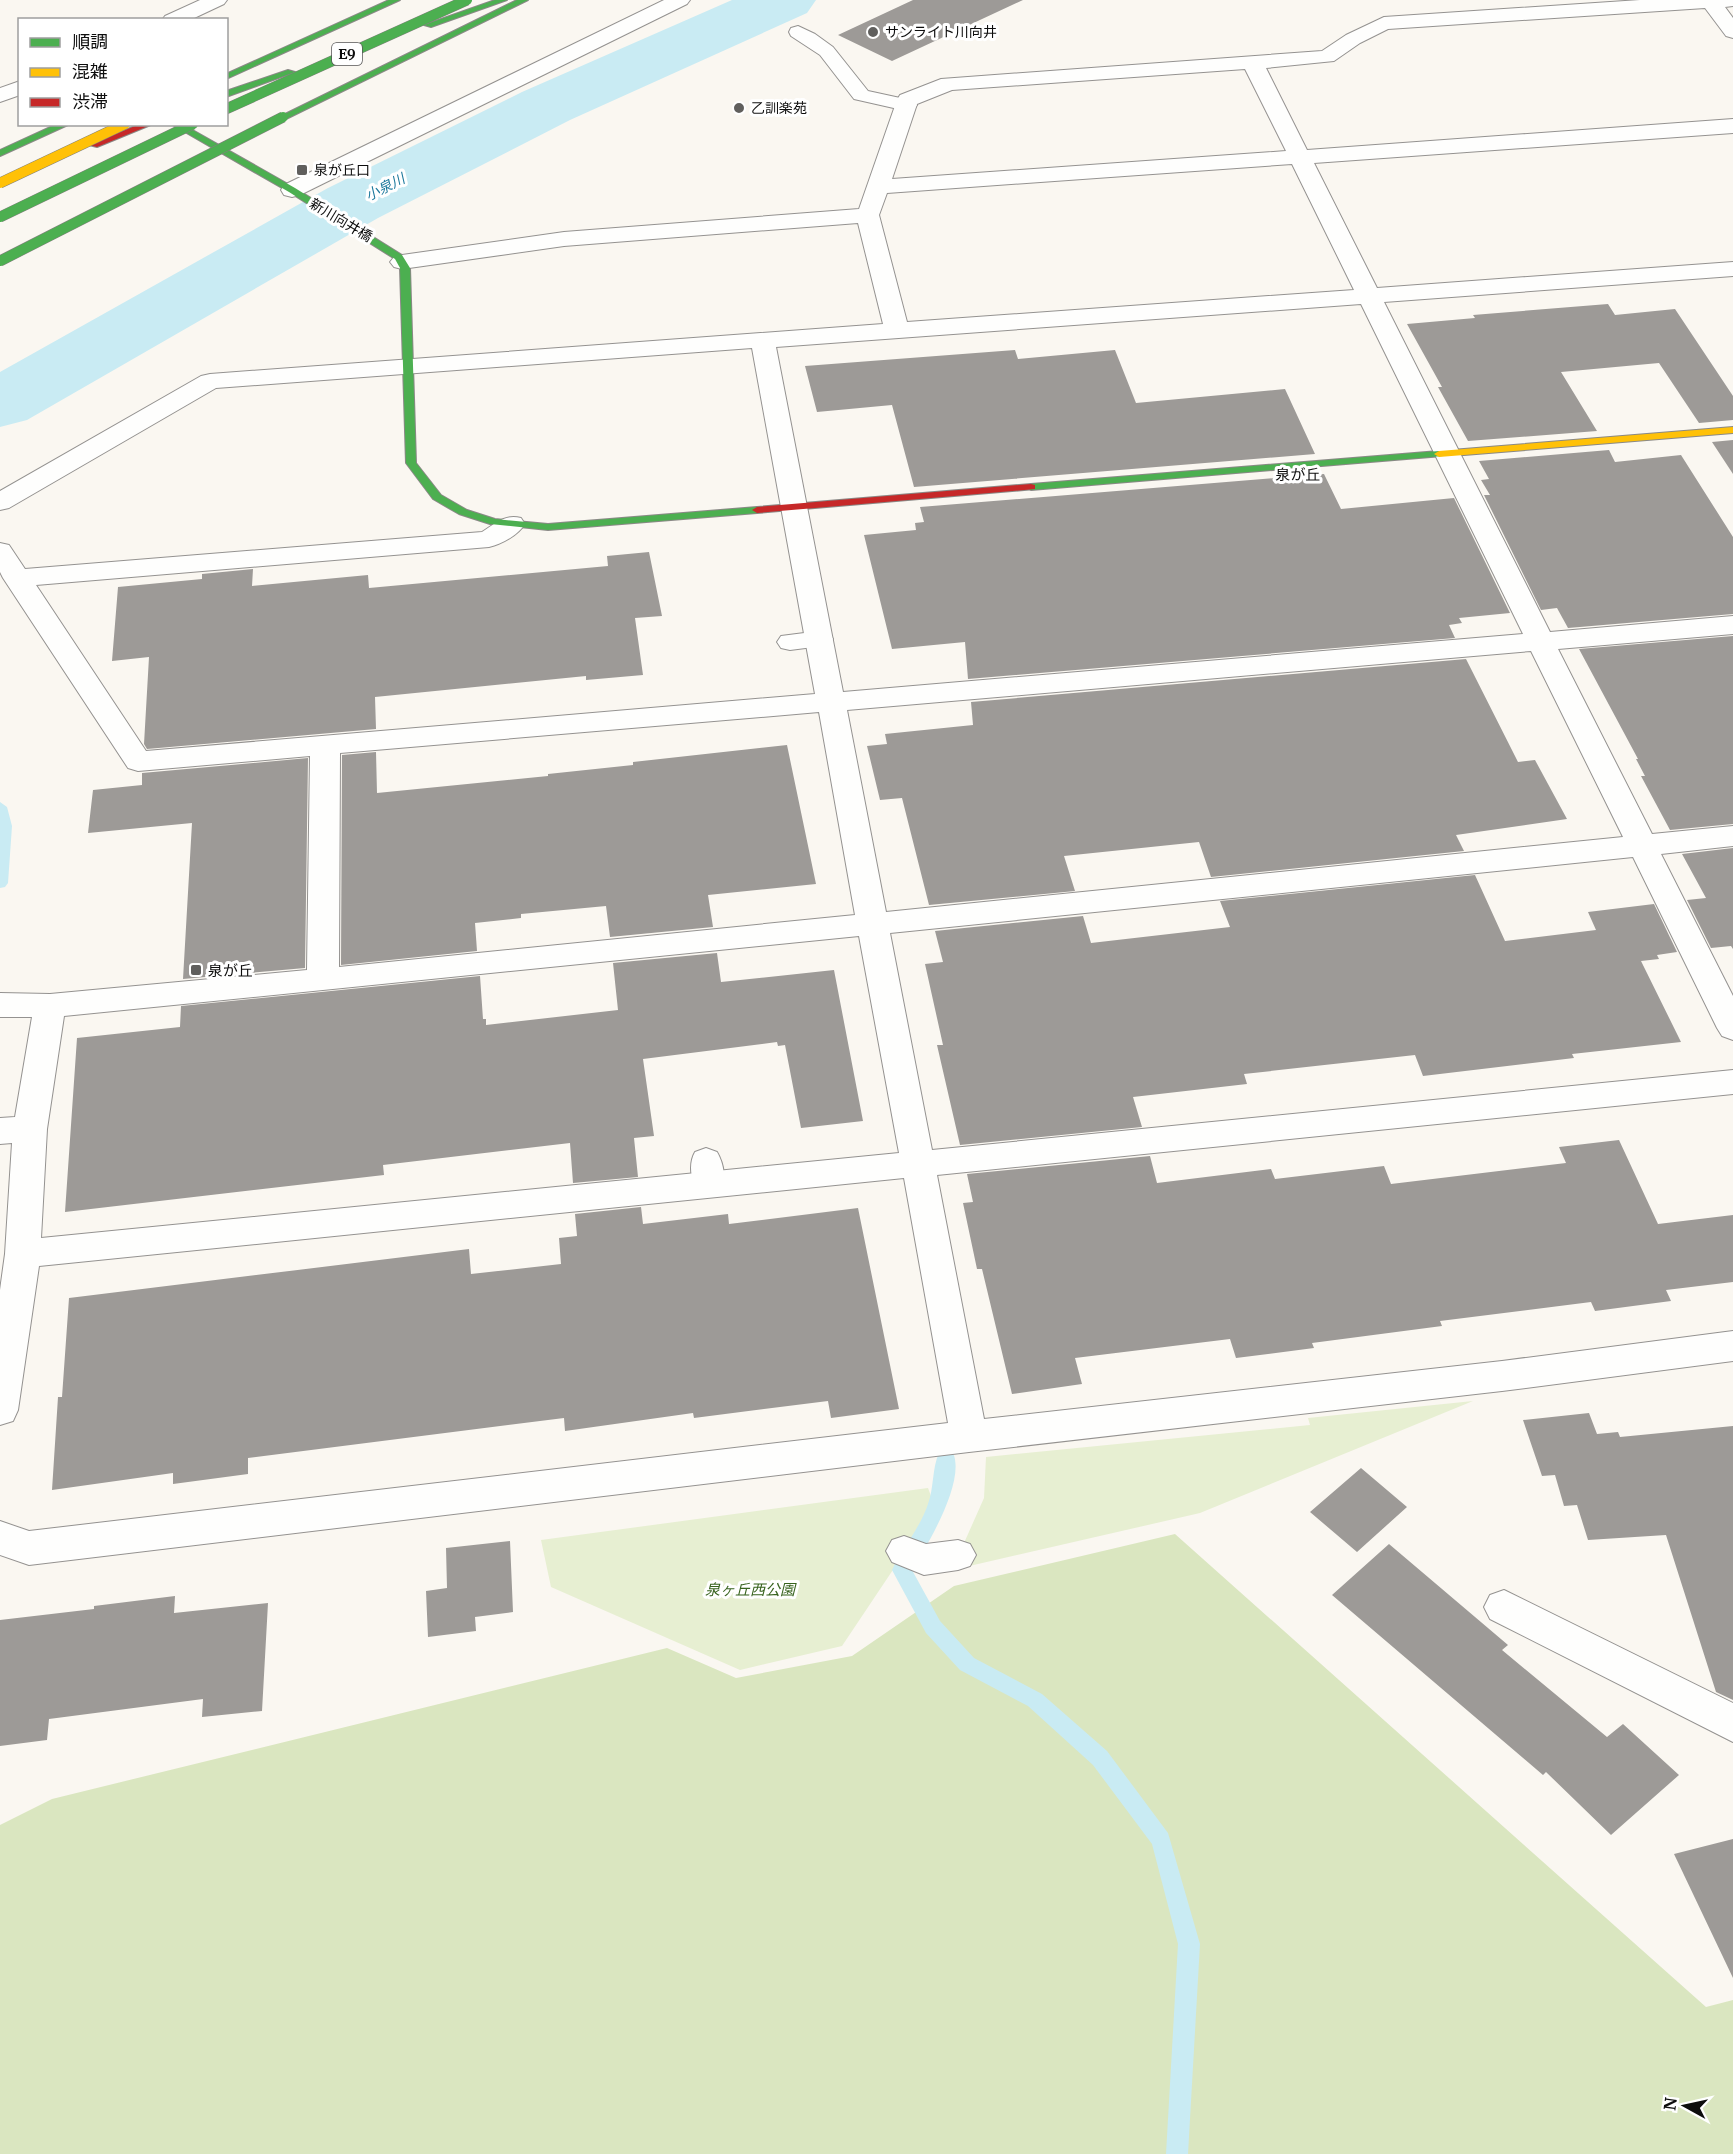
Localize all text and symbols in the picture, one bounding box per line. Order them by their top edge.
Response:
legend [18,18,228,126]
place label: サンライト川向井 [885,23,997,41]
marker: サンライト川向井 [866,25,880,39]
text: 順調 [72,30,108,53]
road number: E9 [332,43,362,65]
text: 混雑 [72,60,108,83]
text: 渋滞 [72,90,108,113]
place label: 乙訓楽苑 [751,99,807,117]
marker: 乙訓楽苑 [732,101,746,115]
place label: 泉が丘口 [314,161,370,179]
marker: 泉が丘口 [295,163,309,177]
water label: 小泉川 [362,169,410,205]
street label: 新川向井橋 [306,194,376,246]
district label: 泉が丘 [1275,465,1321,484]
place label: 泉が丘 [208,961,253,980]
marker: 泉が丘 [189,963,203,977]
park label: 泉ヶ丘西公園 [705,1580,797,1599]
north arrow [1655,2076,1715,2136]
text: N [1659,2096,1681,2112]

